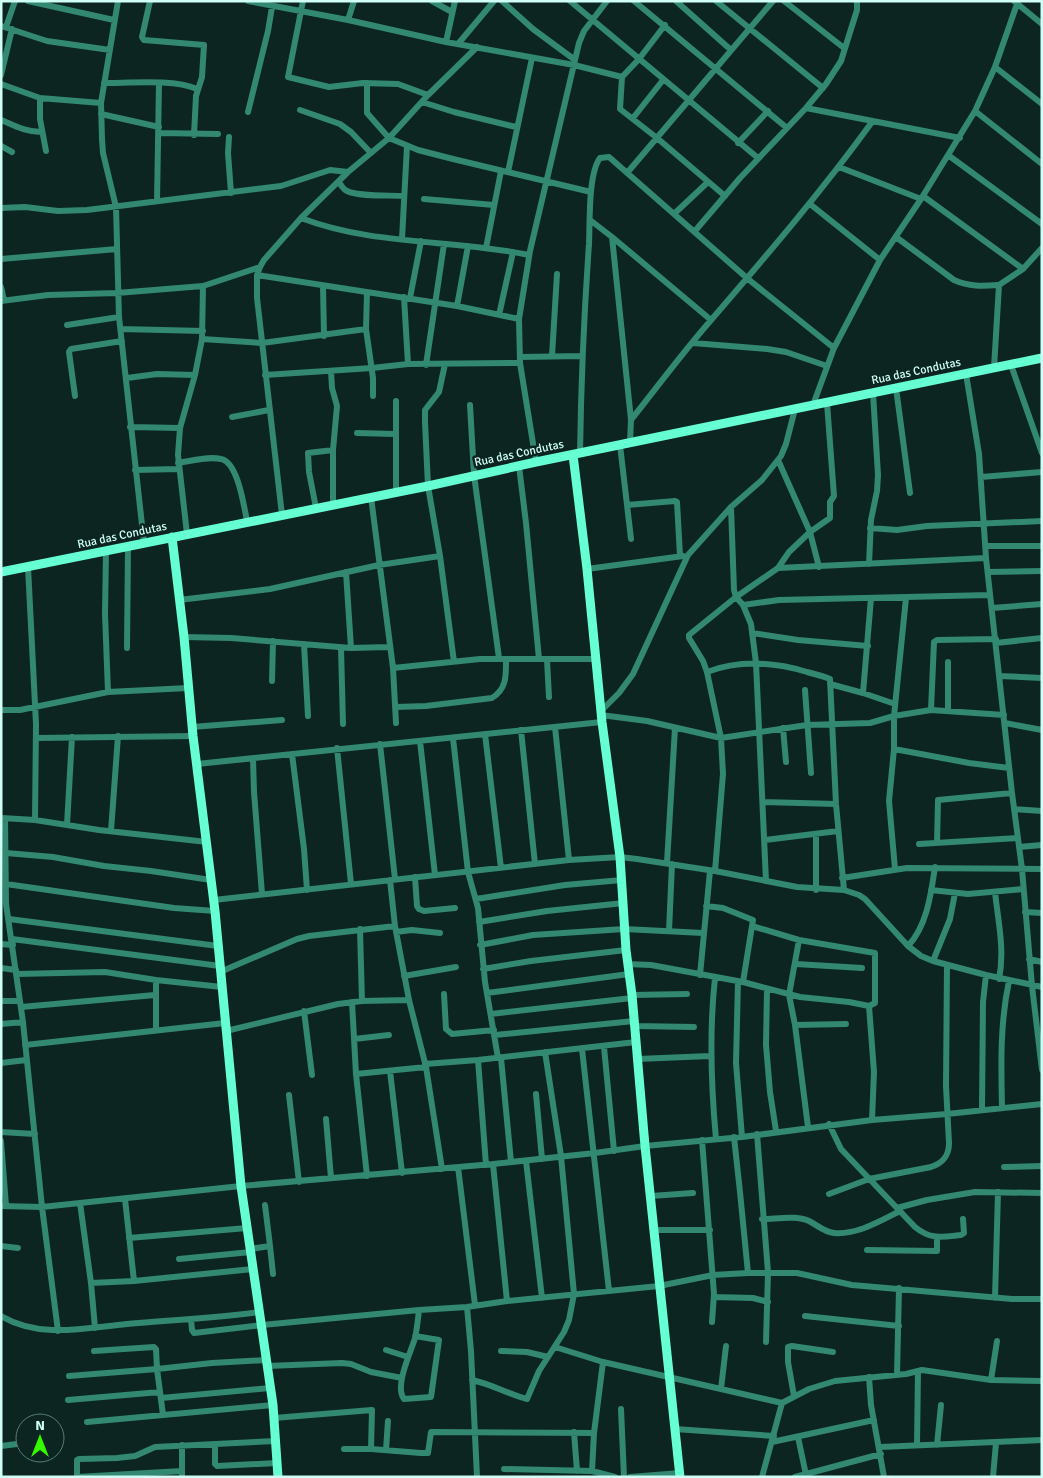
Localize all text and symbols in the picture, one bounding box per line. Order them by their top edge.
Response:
street label: Rua das Condutas [870,355,962,388]
street label: Rua das Condutas [473,437,565,470]
street label: Rua das Condutas [76,519,168,552]
north arrow [15,1413,65,1463]
text: N [35,1417,45,1434]

